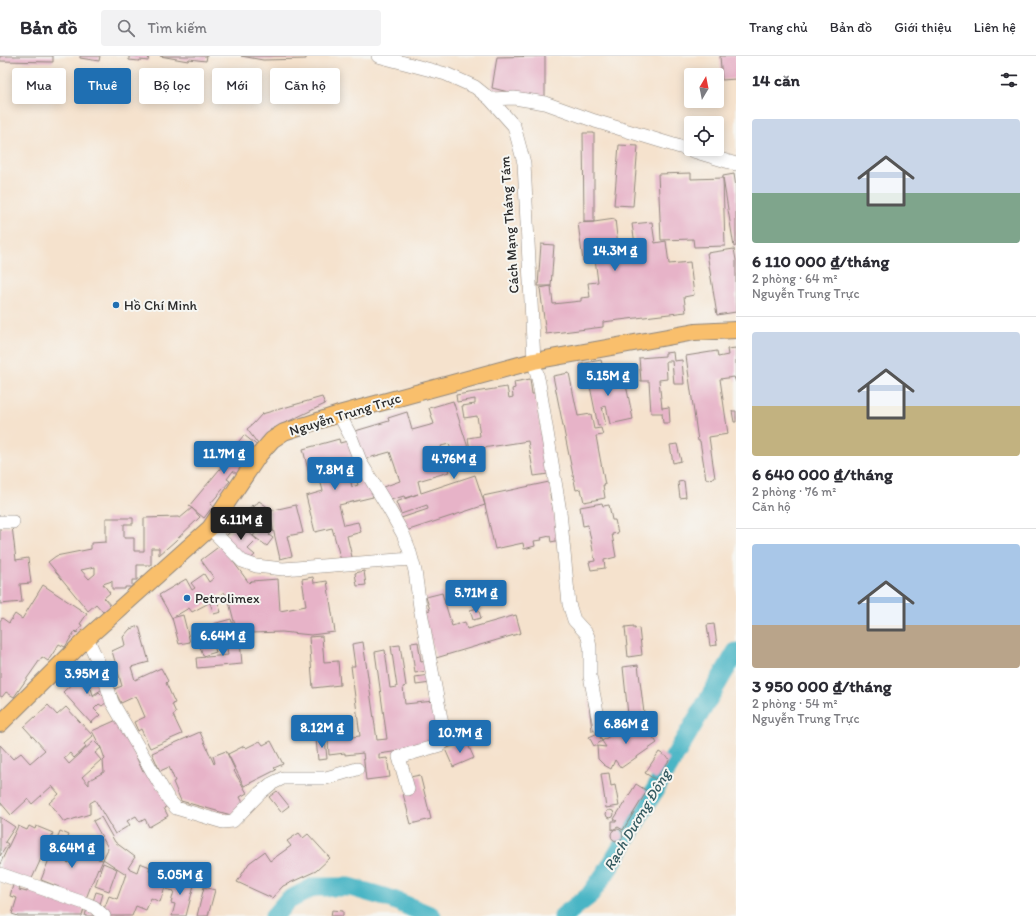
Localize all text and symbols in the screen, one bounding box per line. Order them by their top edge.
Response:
search box [101,10,381,46]
text: Bản đồ [20,16,77,39]
icon: search [115,17,137,39]
text: Tìm kiếm [147,19,207,37]
text: Trang chủ [749,19,808,36]
text: Bản đồ [830,19,872,36]
text: Giới thiệu [894,19,952,36]
text: Liên hệ [974,19,1016,36]
chip: Mua [12,68,66,104]
chip: Thuê [74,68,131,104]
chip: Bộ lọc [139,68,204,104]
chip: Mới [212,68,262,104]
chip: Căn hộ [270,68,340,104]
north arrow [684,68,724,108]
map controls [684,68,724,156]
icon: filters [998,69,1020,91]
text: 14 căn [752,70,800,90]
button: locate [684,116,724,156]
icon: home [850,145,922,217]
street label: Cách Mạng Tháng Tám [496,156,523,294]
pin: 14.3M ₫ [578,238,652,272]
text: 14.3M ₫ [593,243,637,258]
text: 6 110 000 ₫/tháng [752,251,889,271]
text: 2 phòng · 64 m² [752,271,838,286]
text: Nguyễn Trung Trực [752,286,860,301]
place label: Hồ Chí Minh [124,297,198,314]
marker: Hồ Chí Minh [111,300,121,310]
icon: home [850,358,922,430]
pin: 5.15M ₫ [571,363,645,397]
text: 5.15M ₫ [586,368,630,383]
street label: Nguyễn Trung Trực [287,389,403,440]
pin: 11.7M ₫ [187,441,261,475]
text: 11.7M ₫ [203,446,245,461]
pin: 4.76M ₫ [417,446,491,480]
text: 4.76M ₫ [432,451,476,466]
pin: 7.8M ₫ [302,457,368,491]
text: 7.8M ₫ [316,462,354,477]
text: 6 640 000 ₫/tháng [752,464,893,484]
text: 2 phòng · 76 m² [752,484,836,499]
text: Căn hộ [752,499,791,514]
pin: 6.11M ₫ [204,507,278,541]
text: 6.11M ₫ [220,512,262,527]
icon: home [850,570,922,642]
pin: 5.71M ₫ [439,580,513,614]
text: 5.71M ₫ [454,585,498,600]
place label: Petrolimex [195,590,260,607]
marker: Petrolimex [182,593,192,603]
pin: 6.64M ₫ [186,623,260,657]
text: 6.64M ₫ [200,628,246,643]
pin: 3.95M ₫ [50,661,124,695]
text: 3.95M ₫ [65,666,109,681]
text: 3 950 000 ₫/tháng [752,676,892,696]
text: 2 phòng · 54 m² [752,696,838,711]
pin: 6.86M ₫ [589,711,663,745]
text: Nguyễn Trung Trực [752,711,860,726]
pin: 8.12M ₫ [285,715,359,749]
text: 6.86M ₫ [604,716,648,731]
text: 8.12M ₫ [300,720,344,735]
pin: 10.7M ₫ [423,720,497,754]
text: 10.7M ₫ [438,725,482,740]
water label: Rạch Dương Đông [600,764,676,874]
pin: 8.64M ₫ [35,835,109,869]
text: 8.64M ₫ [49,840,95,855]
pin: 5.05M ₫ [143,862,217,896]
text: 5.05M ₫ [157,867,203,882]

